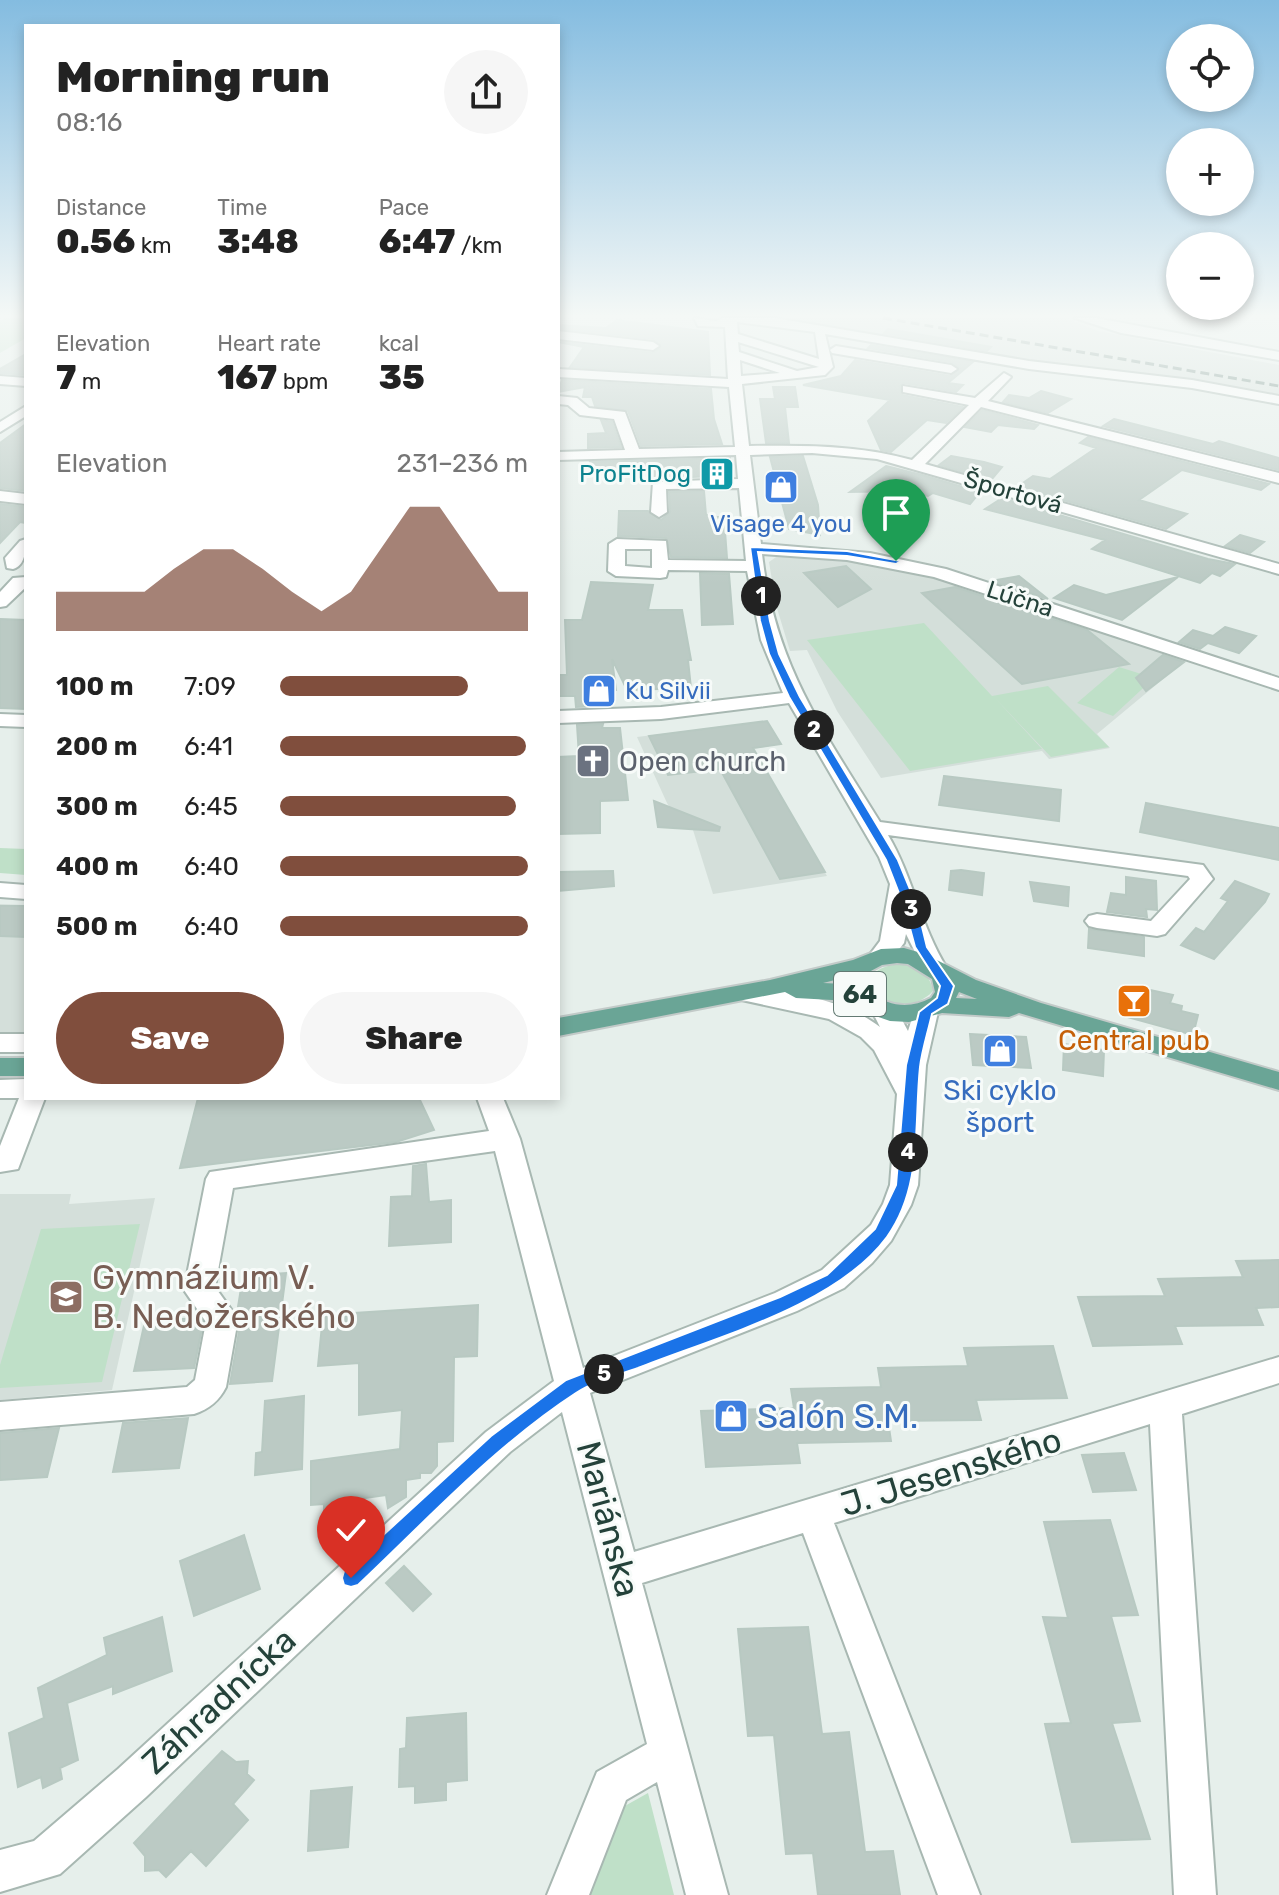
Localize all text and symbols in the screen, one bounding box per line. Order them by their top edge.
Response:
map controls [1166,24,1254,320]
button: locate [1166,24,1254,112]
button: share [444,50,528,134]
text: Morning run [56,51,330,103]
text: 08:16 [56,107,123,138]
button: + [1166,128,1254,216]
text: Distance [56,194,146,221]
text: Time [217,194,267,221]
text: Pace [379,194,429,221]
text: 0.56 [56,221,135,262]
text: 3:48 [217,221,299,262]
text: 6:47 [379,221,455,262]
text: km [135,232,172,259]
text: /km [455,232,502,259]
button: − [1166,232,1254,320]
text: Elevation [56,330,150,357]
text: Heart rate [217,330,321,357]
text: kcal [379,330,419,357]
text: 7 [56,357,76,398]
text: 167 [217,357,277,398]
text: 35 [379,357,425,398]
text: m [76,368,101,395]
text: bpm [277,368,328,395]
text: Elevation [56,448,167,479]
text: 231–236 m [397,448,528,479]
building icon: ProFitDog [698,455,736,493]
place label: ProFitDog [579,460,691,488]
street label: Športová [961,465,1065,519]
shop icon: Visage 4 you [762,468,800,506]
pin [862,479,930,561]
icon: arrive [874,491,918,535]
place label: Visage 4 you [710,510,852,538]
street label: Lúčna [983,575,1057,623]
pin: 1 [741,576,781,616]
text: 1 [756,582,766,609]
text: 100 m [56,671,134,702]
text: 7:09 [184,671,236,702]
shop icon: Ku Silvii [580,672,618,710]
place label: Ku Silvii [625,677,711,705]
pin: 2 [794,710,834,750]
text: 2 [807,716,821,743]
text: 200 m [56,731,138,762]
text: 6:41 [184,731,233,762]
church icon: Open church [574,742,612,780]
place label: Open church [619,745,786,778]
text: 300 m [56,791,138,822]
text: 6:45 [184,791,238,822]
text: 400 m [56,851,138,882]
text: 6:40 [184,851,239,882]
pin: 3 [891,889,931,929]
text: 3 [904,895,918,922]
text: 500 m [56,911,138,942]
text: 6:40 [184,911,239,942]
road number: 64 [834,972,886,1016]
bar icon: Central pub [1115,982,1153,1020]
button: Save [56,992,284,1084]
button: Share [300,992,528,1084]
place label: Central pub [1058,1024,1210,1057]
shop icon: Ski cyklo šport [981,1032,1019,1070]
place label: Ski cyklo šport [943,1074,1057,1139]
pin: 4 [888,1132,928,1172]
text: 4 [900,1138,916,1165]
place label: Gymnázium V. B. Nedožerského [92,1257,356,1337]
school or university icon: Gymnázium V. B. Nedožerského [47,1278,85,1316]
pin: 5 [584,1354,624,1394]
text: 5 [597,1360,611,1387]
place label: Salón S.M. [757,1396,918,1437]
shop icon: Salón S.M. [712,1397,750,1435]
street label: J. Jesenského [836,1419,1066,1525]
street label: Mariánska [568,1437,648,1601]
pin [317,1496,385,1578]
icon: check [329,1508,373,1552]
street label: Záhradnícka [134,1619,304,1783]

